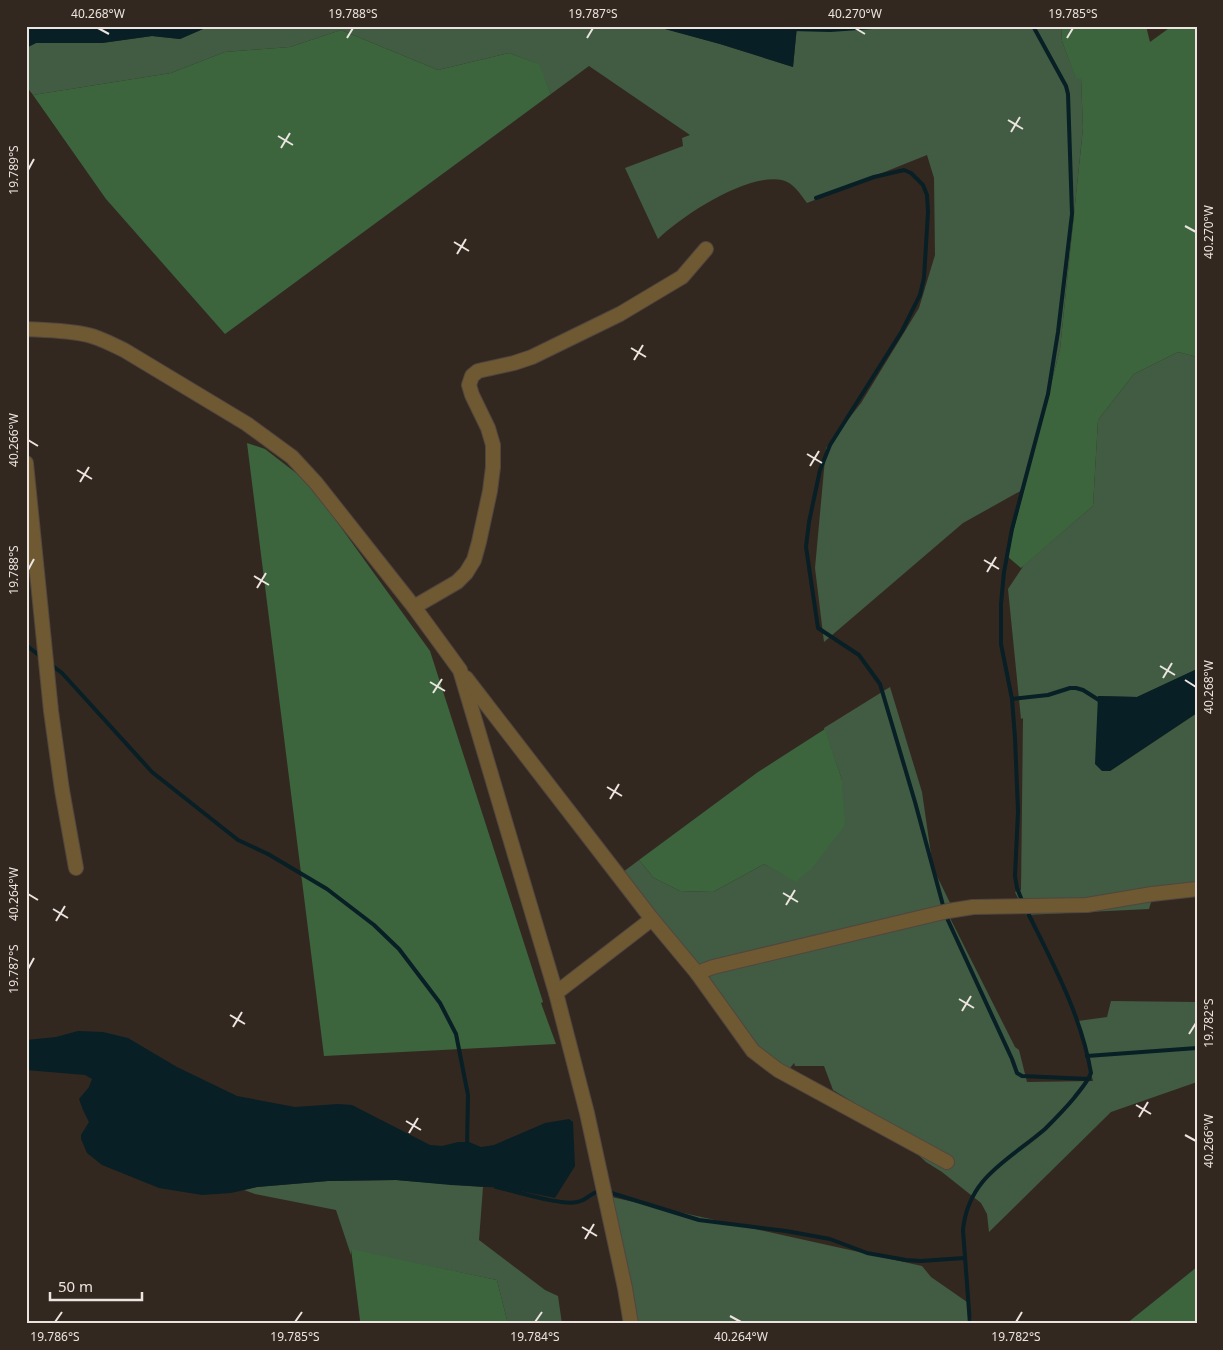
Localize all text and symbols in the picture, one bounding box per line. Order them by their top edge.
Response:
text: 40.268°W [71,5,125,22]
text: 19.788°S [328,5,378,22]
text: 19.787°S [568,5,618,22]
text: 40.270°W [828,5,882,22]
text: 19.785°S [1048,5,1098,22]
text: 19.789°S [5,145,22,195]
text: 40.270°W [1200,205,1217,259]
text: 40.266°W [5,413,22,467]
text: 19.788°S [5,545,22,595]
text: 40.268°W [1200,660,1217,714]
text: 40.264°W [5,867,22,921]
text: 19.787°S [5,944,22,994]
text: 19.782°S [1200,998,1217,1048]
text: 40.266°W [1200,1114,1217,1168]
scale bar [50,1270,142,1302]
text: 50 m [58,1276,93,1296]
text: 19.786°S [30,1328,80,1345]
text: 19.785°S [270,1328,320,1345]
text: 19.784°S [510,1328,560,1345]
text: 40.264°W [714,1328,768,1345]
text: 19.782°S [991,1328,1041,1345]

